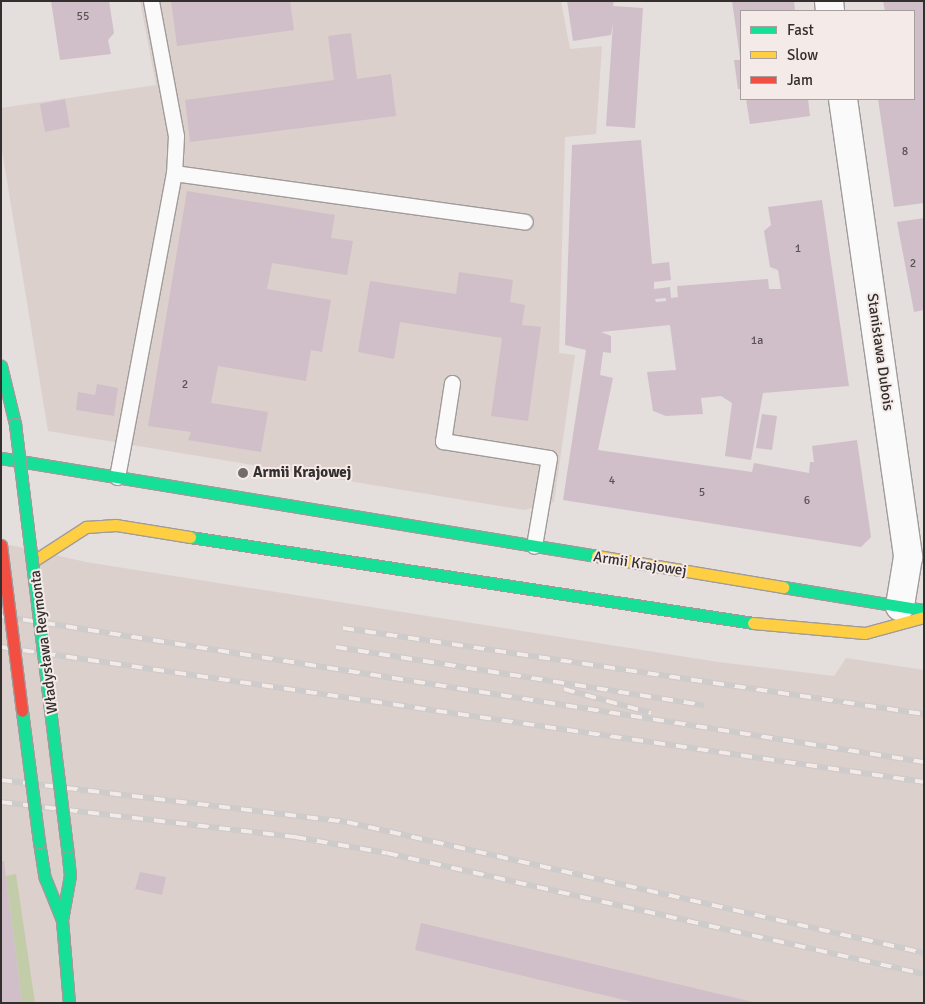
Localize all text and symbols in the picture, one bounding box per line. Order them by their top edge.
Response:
house number: 55 [77,10,89,24]
legend [740,10,915,100]
text: Fast [787,21,814,39]
text: Slow [787,46,818,64]
text: Jam [787,71,813,89]
house number: 8 [902,145,908,159]
house number: 1 [795,242,801,256]
house number: 2 [910,257,916,271]
street label: Stanisława Dubois [863,292,897,412]
house number: 1a [751,334,763,348]
house number: 2 [182,378,188,392]
place label: Armii Krajowej [253,464,351,482]
marker: Armii Krajowej [237,467,249,479]
house number: 4 [609,474,615,488]
house number: 5 [699,486,705,500]
house number: 6 [804,494,810,508]
street label: Armii Krajowej [592,548,688,580]
street label: Władysława Reymonta [26,569,62,715]

